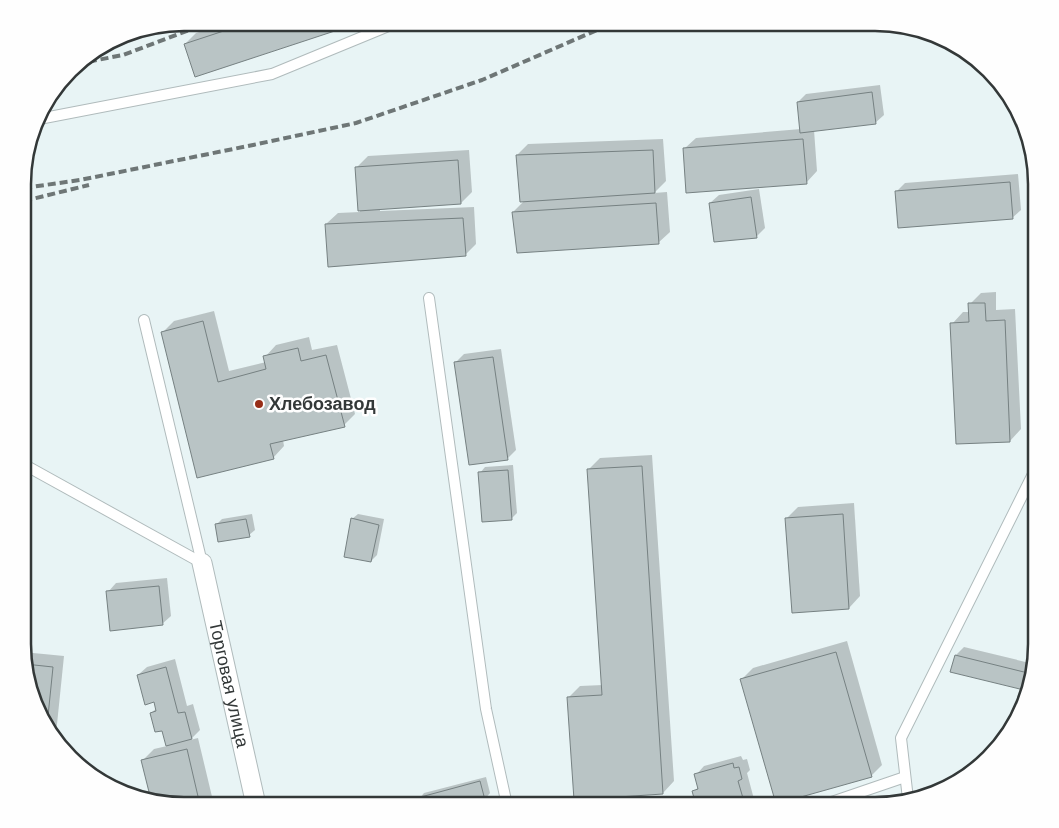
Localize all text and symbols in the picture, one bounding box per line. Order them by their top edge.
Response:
place label: Хлебозавод [269,394,376,414]
marker: Хлебозавод [253,398,265,410]
street label: Торговая улица [205,619,253,750]

